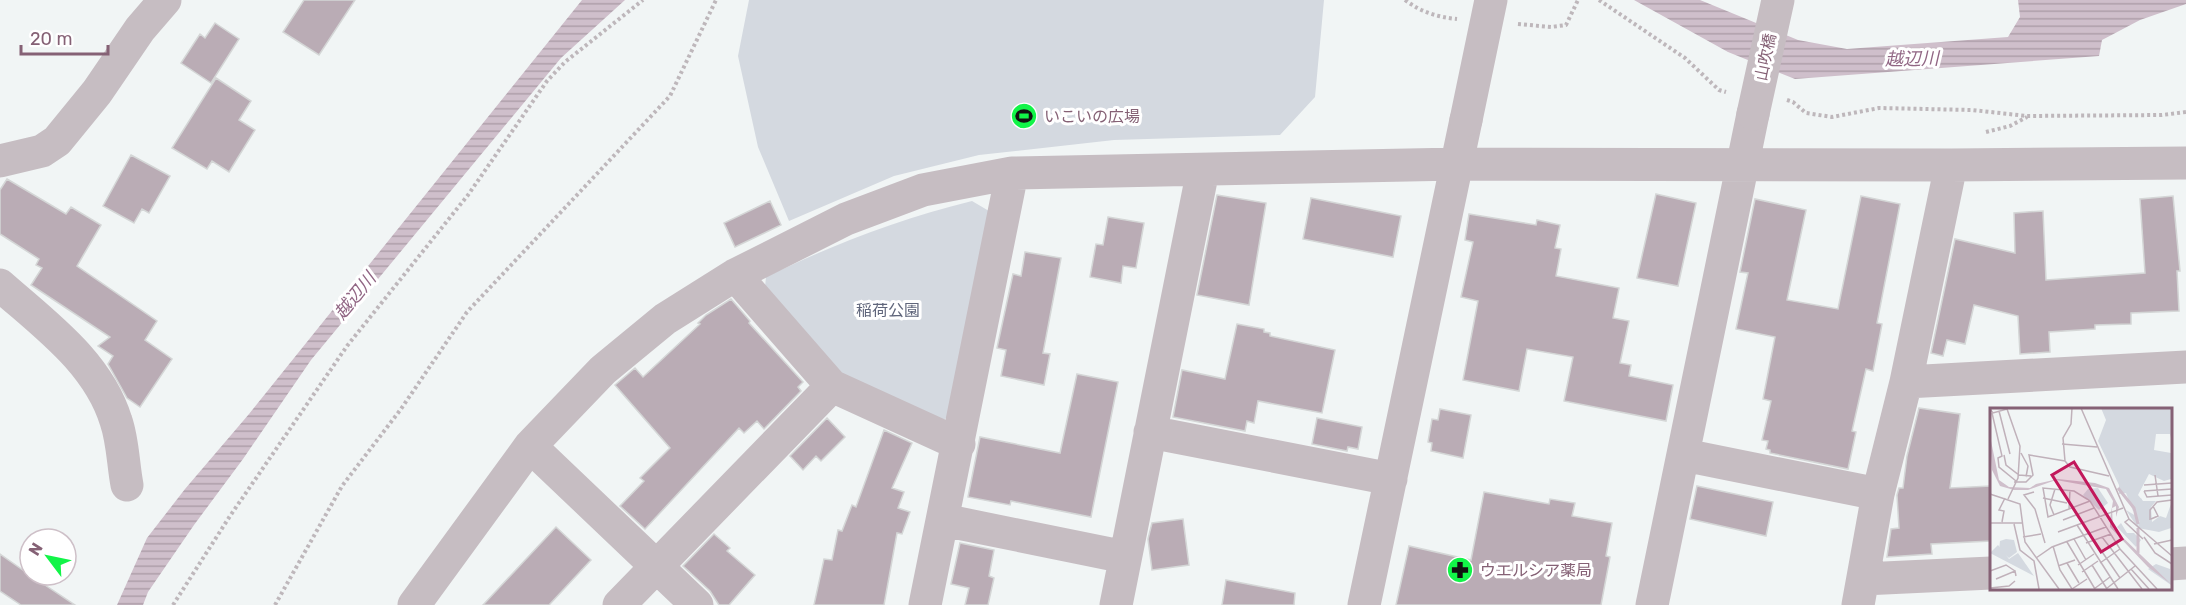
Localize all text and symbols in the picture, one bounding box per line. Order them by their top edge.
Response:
scale bar [21,18,108,56]
text: 20 m [30,28,72,50]
street label: 山吹橋 [1751,32,1780,83]
water label: 越辺川 [1885,47,1941,70]
sports icon: いこいの広場 [1009,101,1039,131]
place label: いこいの広場 [1044,107,1140,126]
water label: 越辺川 [329,267,382,324]
park label: 稲荷公園 [856,301,920,320]
inset map [1990,408,2171,590]
north arrow [18,527,78,587]
text: N [25,539,47,559]
pharmacy icon: ウエルシア薬局 [1445,555,1475,585]
place label: ウエルシア薬局 [1480,561,1592,580]

